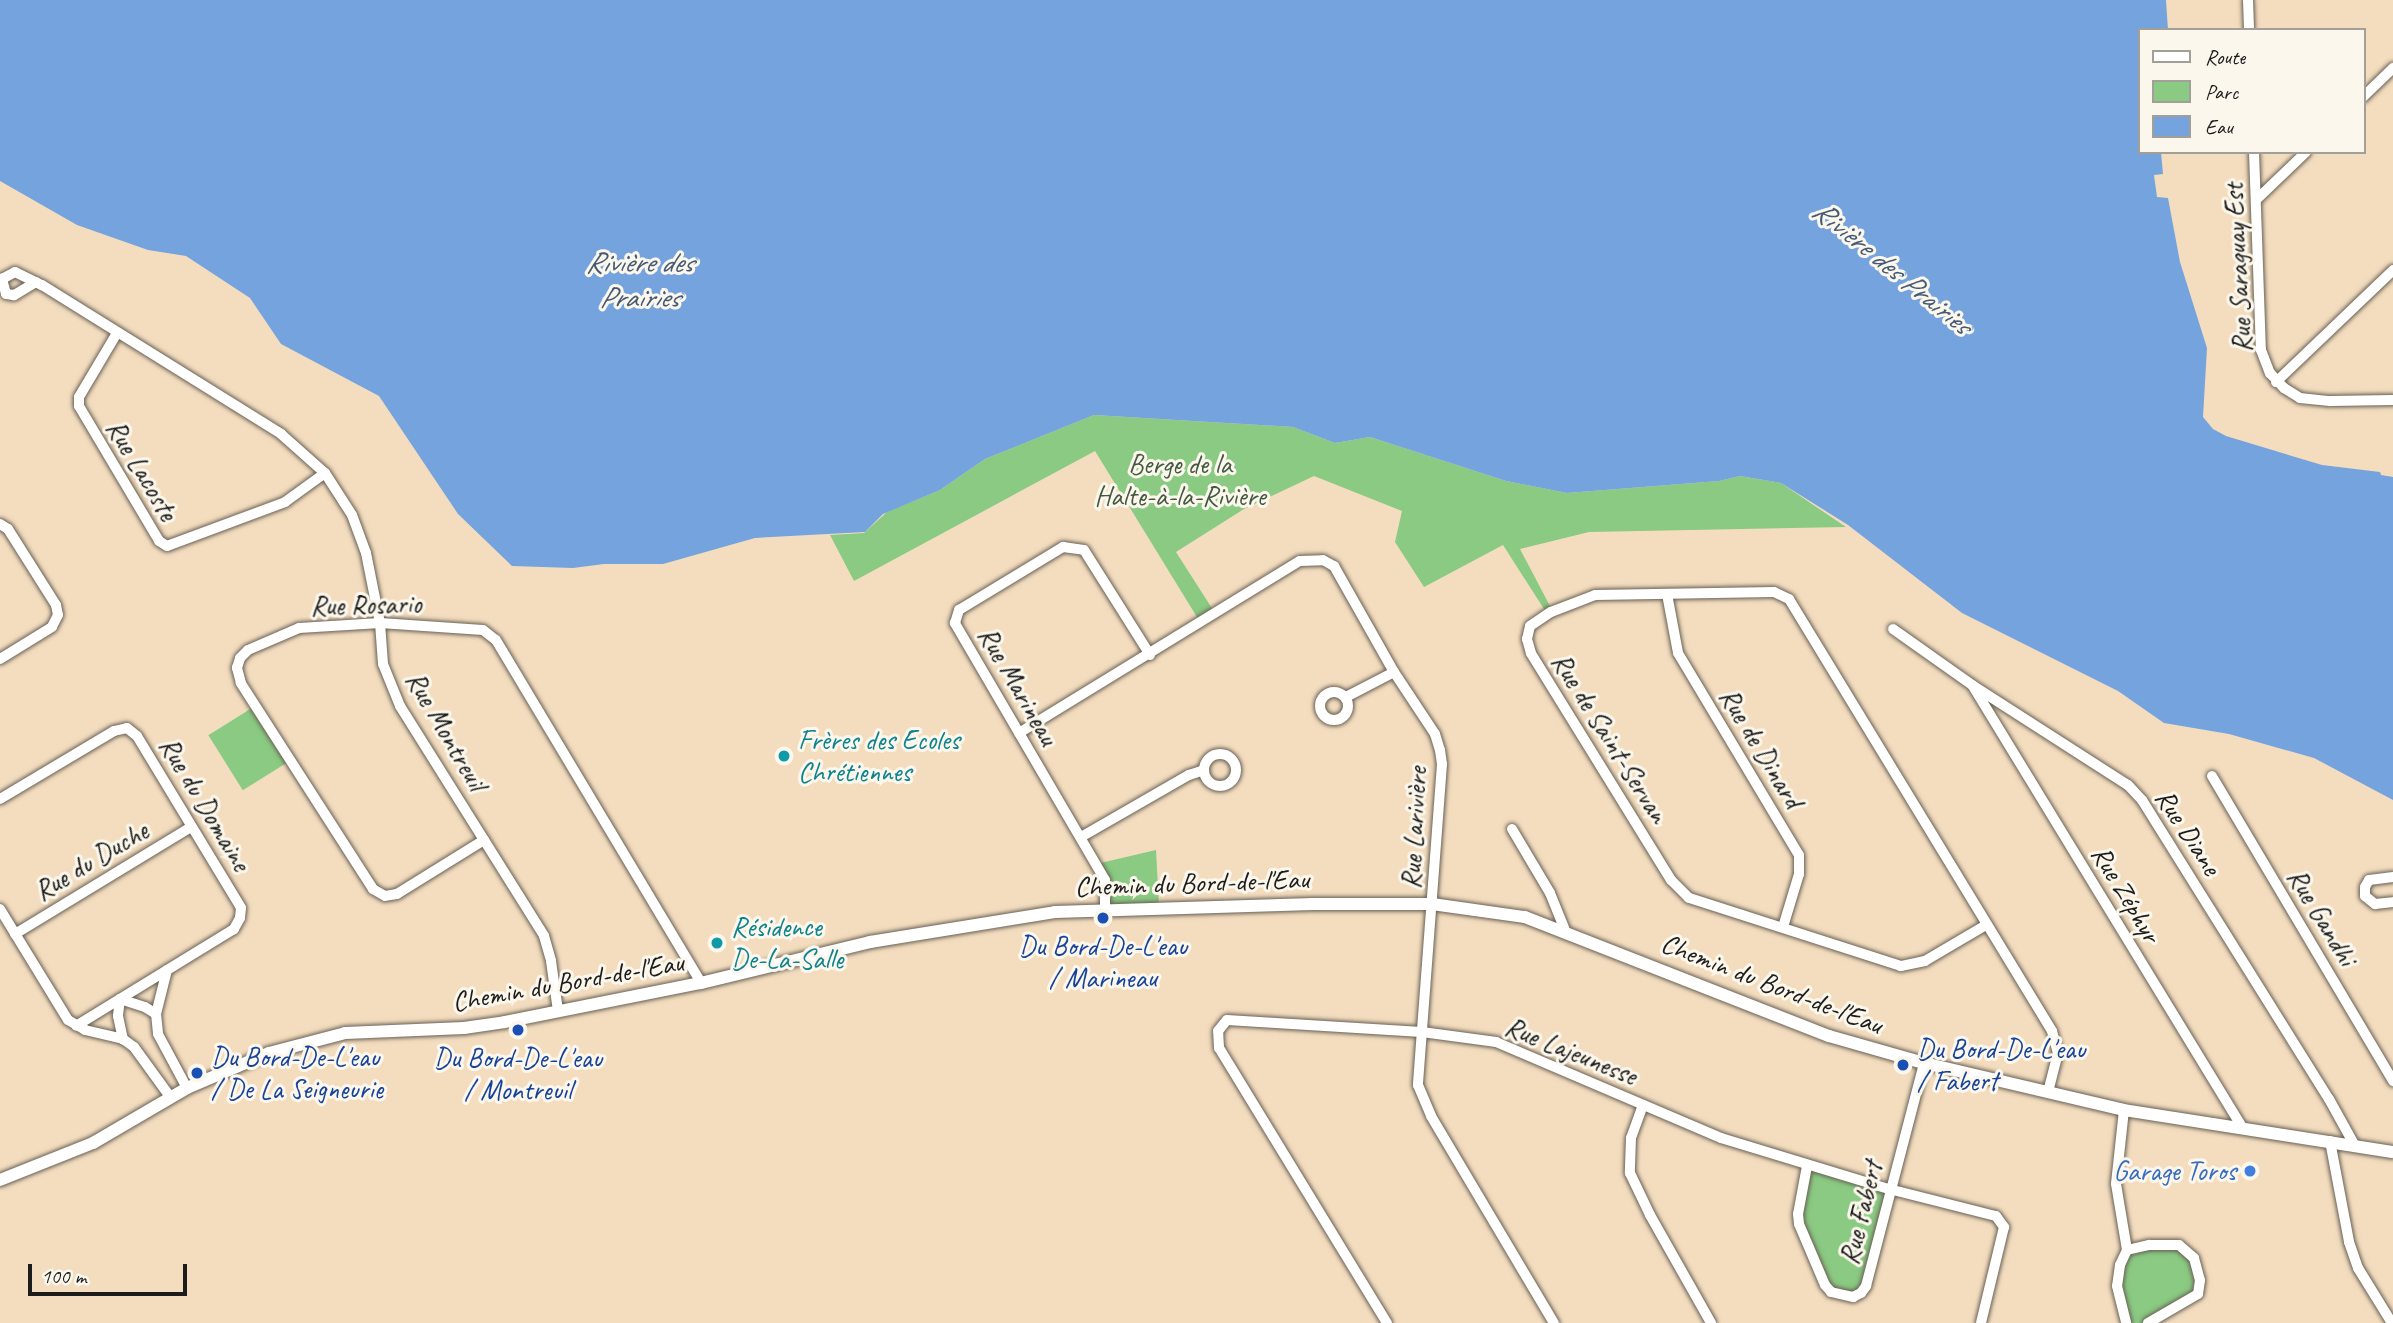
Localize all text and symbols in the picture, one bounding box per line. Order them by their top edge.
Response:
legend [2138,28,2365,154]
text: Route [2205,44,2245,70]
text: Parc [2205,79,2238,105]
text: Eau [2205,114,2233,140]
street label: Rue Saraguay Est [2217,182,2259,354]
water label: Rivière des Prairies [1805,192,1979,342]
water label: Rivière des Prairies [586,244,692,314]
street label: Rue Lacoste [99,413,185,527]
park label: Berge de la Halte-à-la-Rivière [1094,447,1266,513]
street label: Rue Rosario [310,587,422,623]
street label: Rue Marineau [970,620,1066,752]
street label: Rue de Saint-Servan [1544,647,1676,829]
street label: Rue Montreuil [398,666,494,796]
street label: Rue de Dinard [1712,682,1810,814]
place label: Frères des Ecoles Chrétiennes [798,723,960,789]
street label: Rue du Domaine [152,732,258,876]
marker: Frères des Ecoles Chrétiennes [776,748,792,764]
street label: Rue Larivière [1394,766,1434,890]
street label: Rue Diane [2148,783,2228,881]
street label: Rue du Duche [28,814,154,908]
street label: Rue Zéphyr [2084,839,2168,949]
street label: Chemin du Bord-de-l'Eau [1074,862,1310,904]
street label: Rue Gandhi [2280,862,2364,972]
place label: Résidence De-La-Salle [731,910,843,976]
marker: Du Bord-De-L'eau / Marineau [1095,910,1111,926]
street label: Chemin du Bord-de-l'Eau [1657,926,1887,1042]
place label: Du Bord-De-L'eau / Marineau [1019,929,1187,995]
marker: Résidence De-La-Salle [709,935,725,951]
street label: Chemin du Bord-de-l'Eau [450,945,686,1019]
street label: Rue Lajeunesse [1500,1009,1642,1093]
marker: Du Bord-De-L'eau / Montreuil [510,1022,526,1038]
place label: Du Bord-De-L'eau / Fabert [1917,1032,2086,1098]
place label: Du Bord-De-L'eau / De La Seigneurie [211,1040,384,1106]
place label: Du Bord-De-L'eau / Montreuil [434,1041,602,1107]
marker: Du Bord-De-L'eau / Fabert [1895,1057,1911,1073]
marker: Du Bord-De-L'eau / De La Seigneurie [189,1065,205,1081]
place label: Garage Toros [2113,1154,2236,1188]
street label: Rue Fabert [1832,1158,1890,1268]
marker: Garage Toros [2242,1163,2258,1179]
scale bar [32,1250,191,1294]
text: 100 m [41,1263,86,1289]

